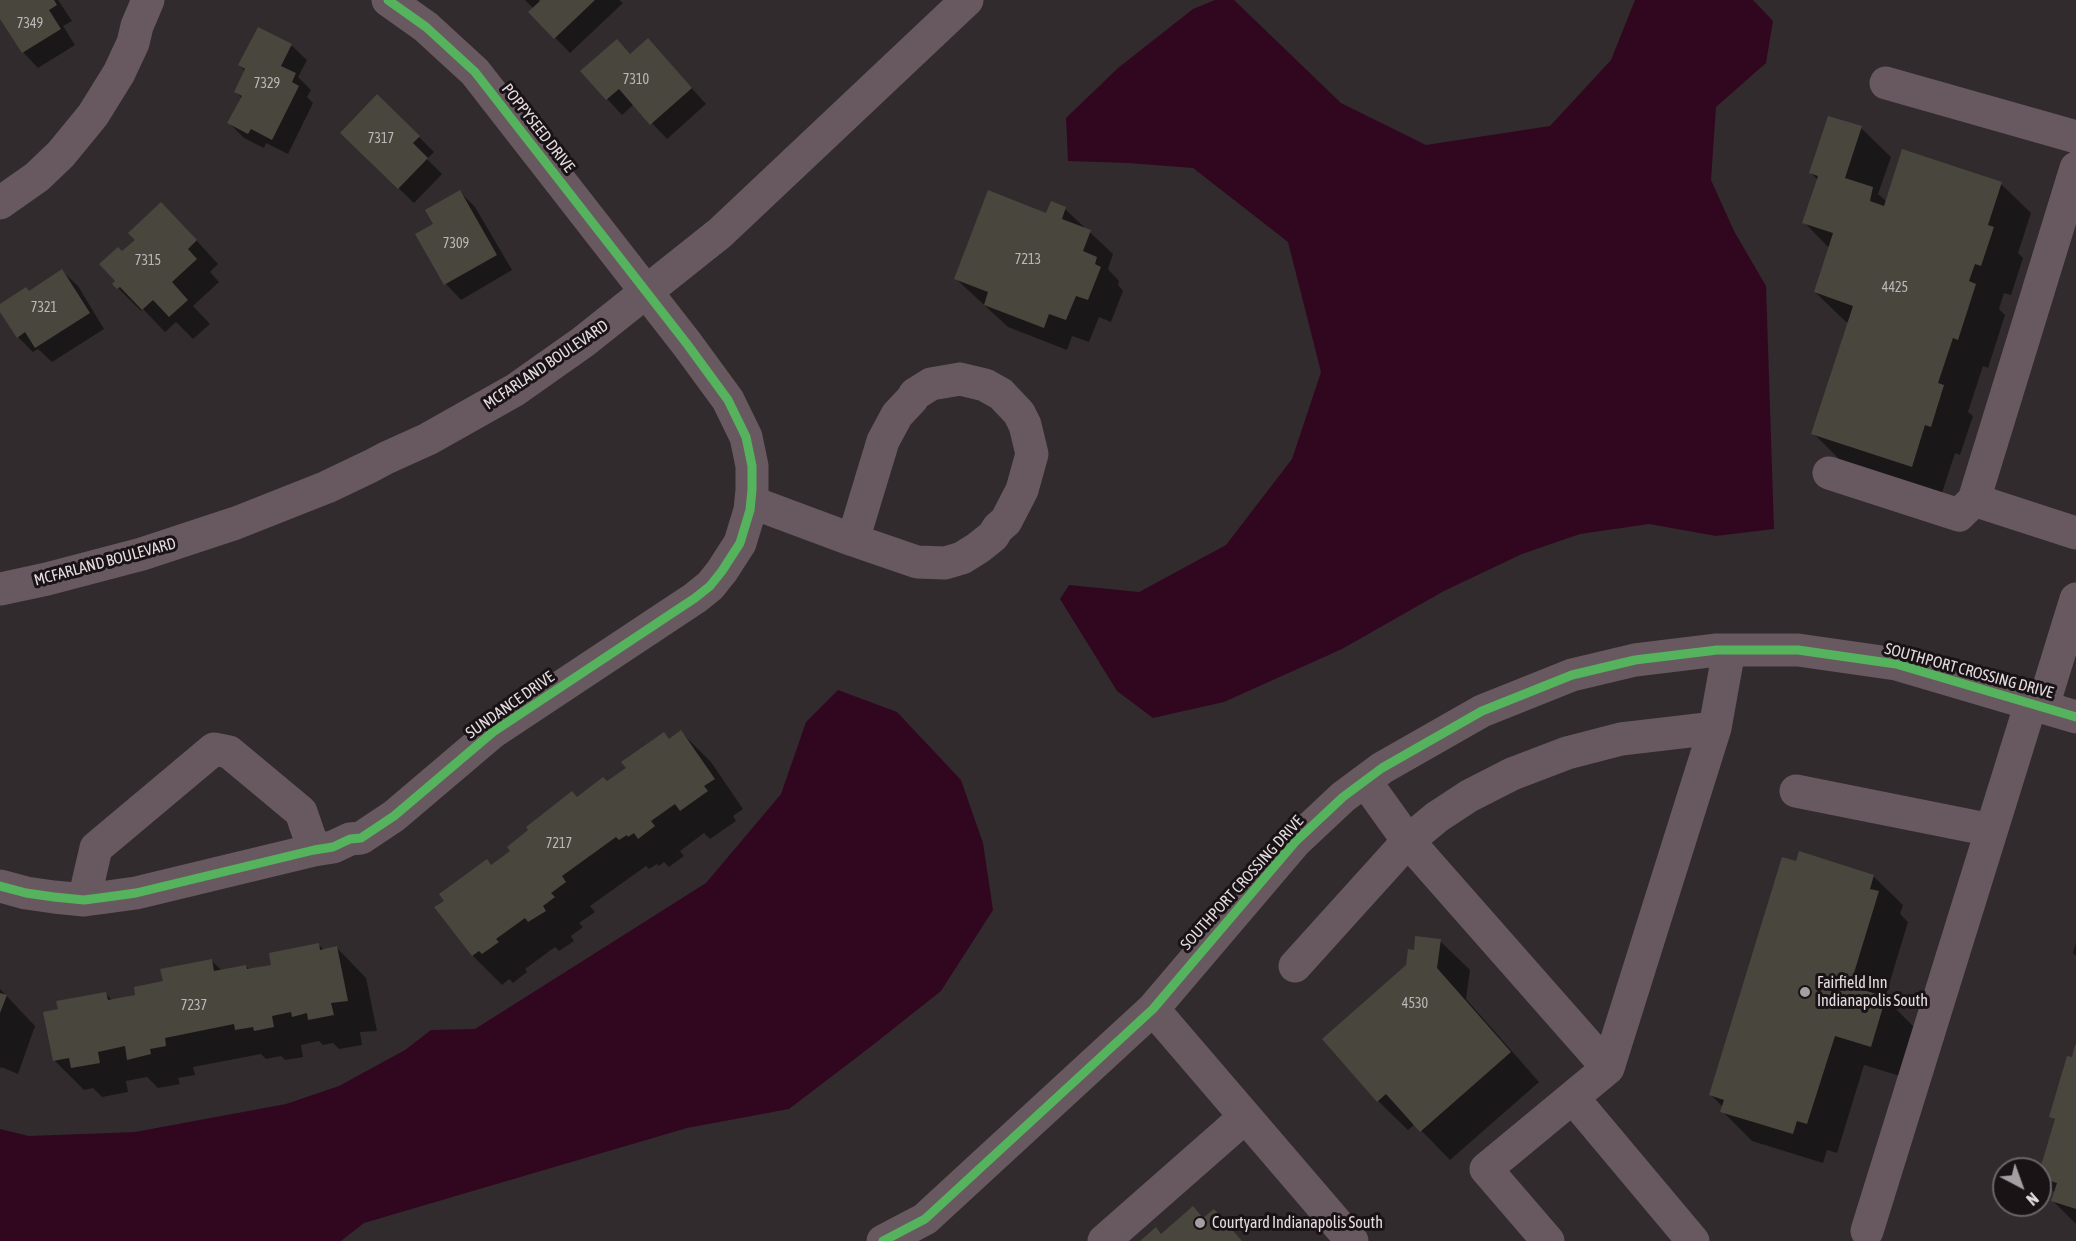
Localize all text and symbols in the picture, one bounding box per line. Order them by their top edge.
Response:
house number: 7349 [17,16,43,32]
house number: 7310 [623,72,649,88]
house number: 7329 [254,76,280,92]
street label: POPPYSEED DRIVE [497,80,579,176]
house number: 7317 [368,131,394,147]
house number: 7309 [443,236,469,252]
house number: 7213 [1015,252,1041,268]
house number: 7315 [135,253,161,269]
house number: 4425 [1882,280,1908,296]
house number: 7321 [31,300,57,316]
street label: MCFARLAND BOULEVARD [480,316,612,414]
street label: MCFARLAND BOULEVARD [32,534,178,590]
street label: SOUTHPORT CROSSING DRIVE [1883,639,2055,703]
street label: SUNDANCE DRIVE [462,667,558,743]
street label: SOUTHPORT CROSSING DRIVE [1177,812,1307,954]
house number: 7217 [546,836,572,852]
place label: Fairfield Inn Indianapolis South [1817,973,1928,1011]
marker: Fairfield Inn Indianapolis South [1798,985,1812,999]
house number: 4530 [1402,996,1428,1012]
house number: 7237 [181,998,207,1014]
north arrow [1992,1157,2052,1217]
text: N [2023,1189,2042,1209]
place label: Courtyard Indianapolis South [1212,1213,1383,1233]
marker: Courtyard Indianapolis South [1193,1216,1207,1230]

